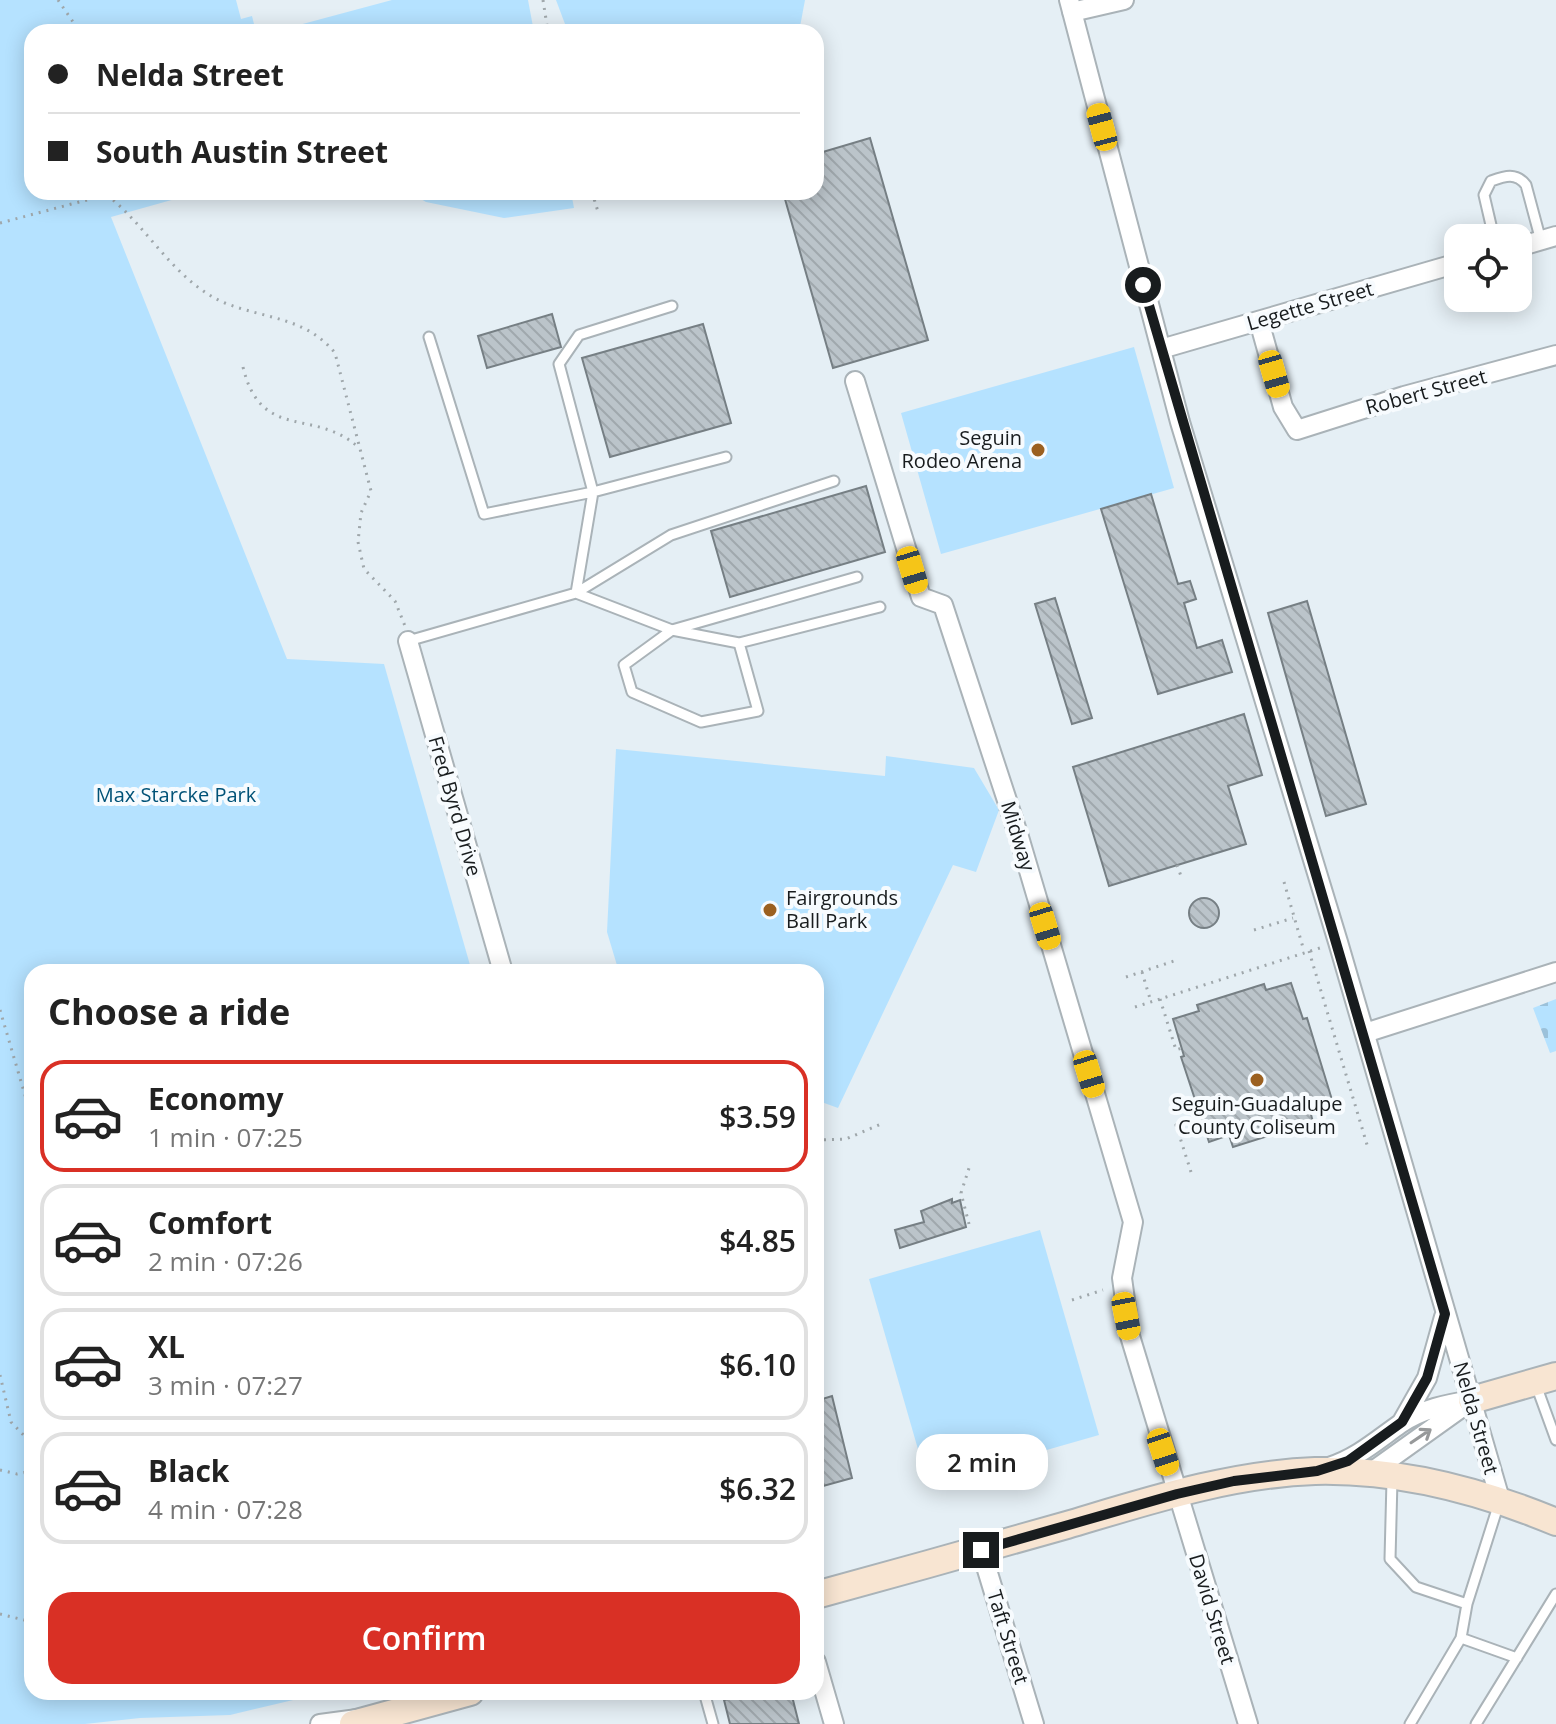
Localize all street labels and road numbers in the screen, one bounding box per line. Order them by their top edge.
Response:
street label: Legette Street [1244,275,1376,336]
street label: Robert Street [1362,362,1489,421]
street label: Fred Byrd Drive [423,733,488,879]
street label: Midway [995,798,1042,875]
street label: Nelda Street [1448,1359,1505,1477]
street label: David Street [1183,1550,1242,1667]
street label: Taft Street [981,1587,1036,1687]

